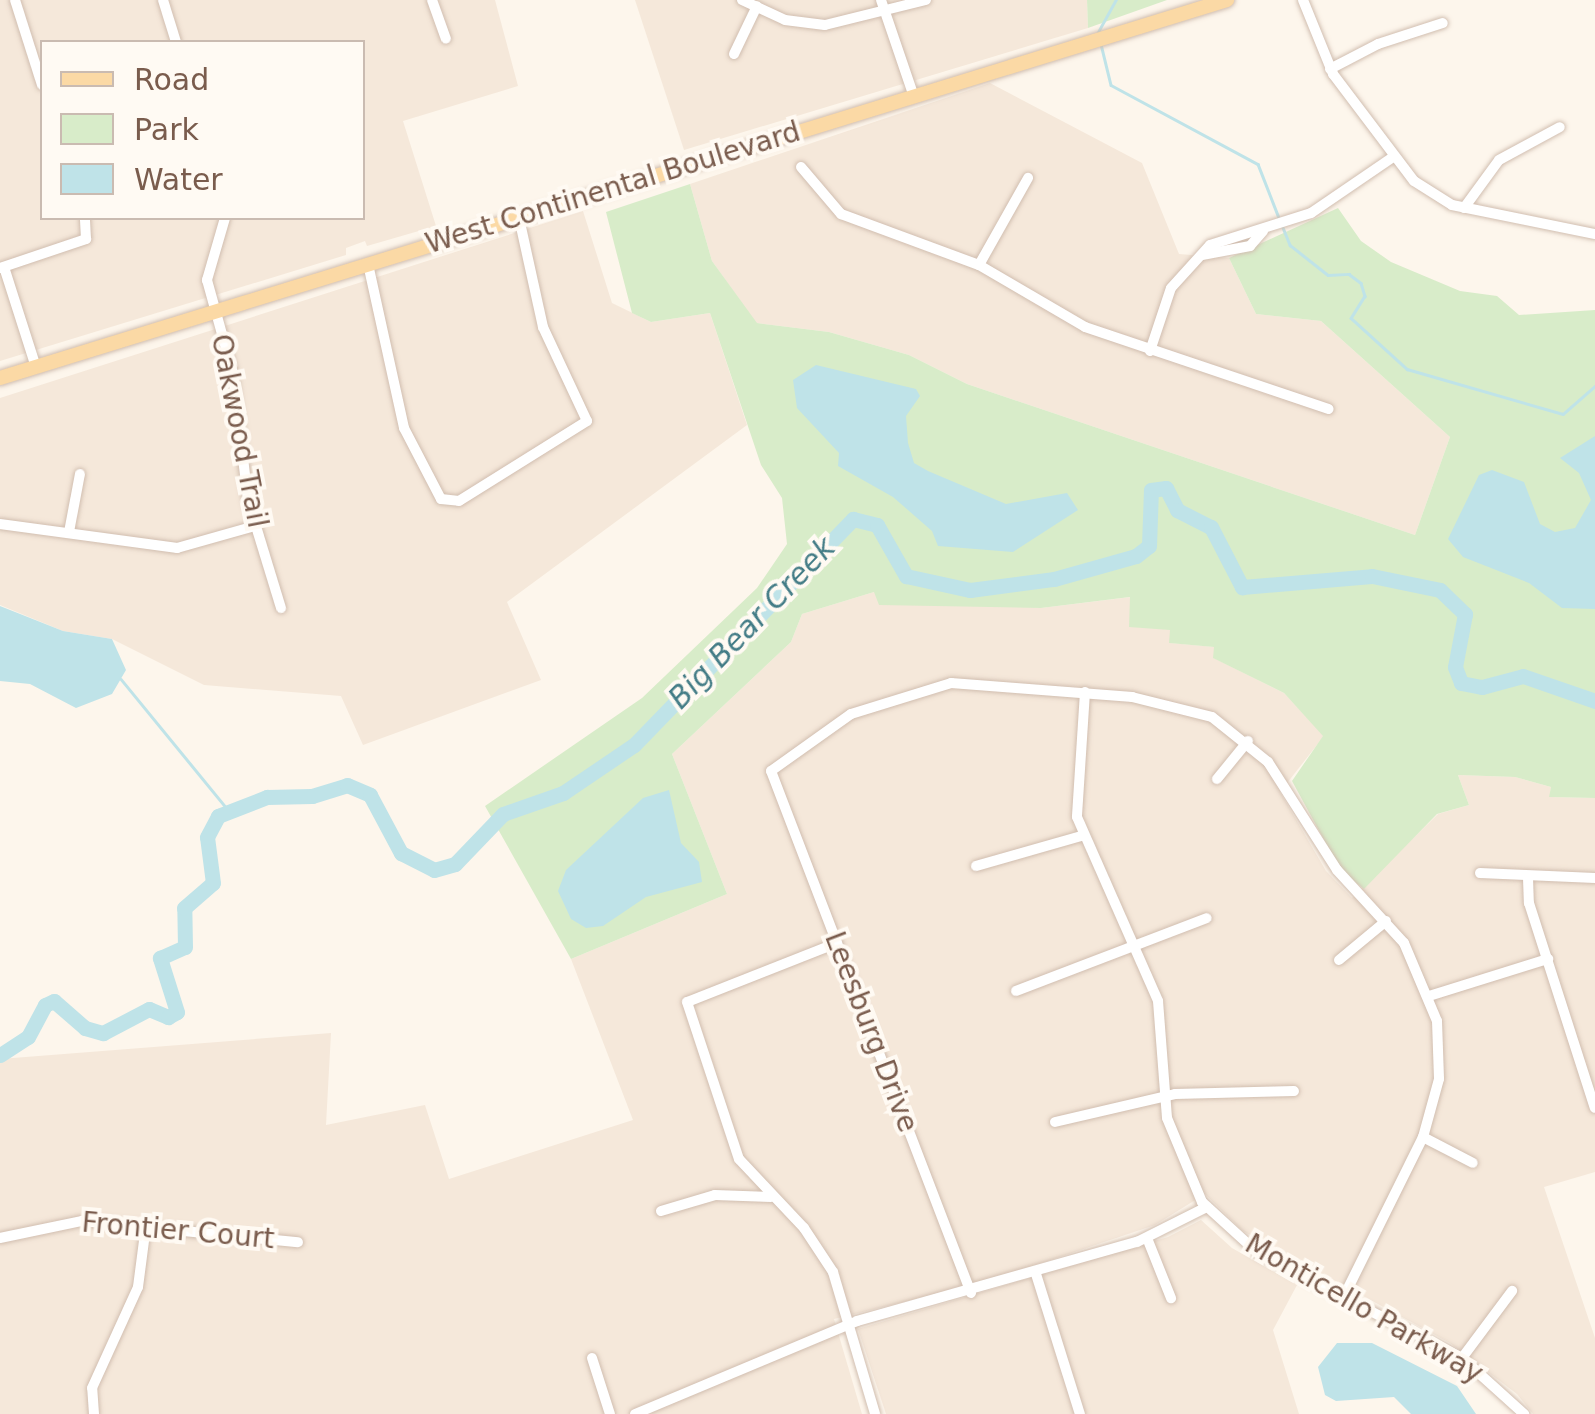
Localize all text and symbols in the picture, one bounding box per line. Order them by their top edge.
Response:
legend [40,40,365,220]
text: Road [134,62,209,97]
text: Park [134,112,199,147]
street label: West Continental Boulevard [422,115,804,261]
text: Water [134,162,223,197]
street label: Oakwood Trail [204,331,274,531]
water label: Big Bear Creek [661,530,843,716]
street label: Leesburg Drive [817,927,925,1137]
street label: Frontier Court [80,1206,276,1256]
street label: Monticello Parkway [1239,1227,1489,1391]

